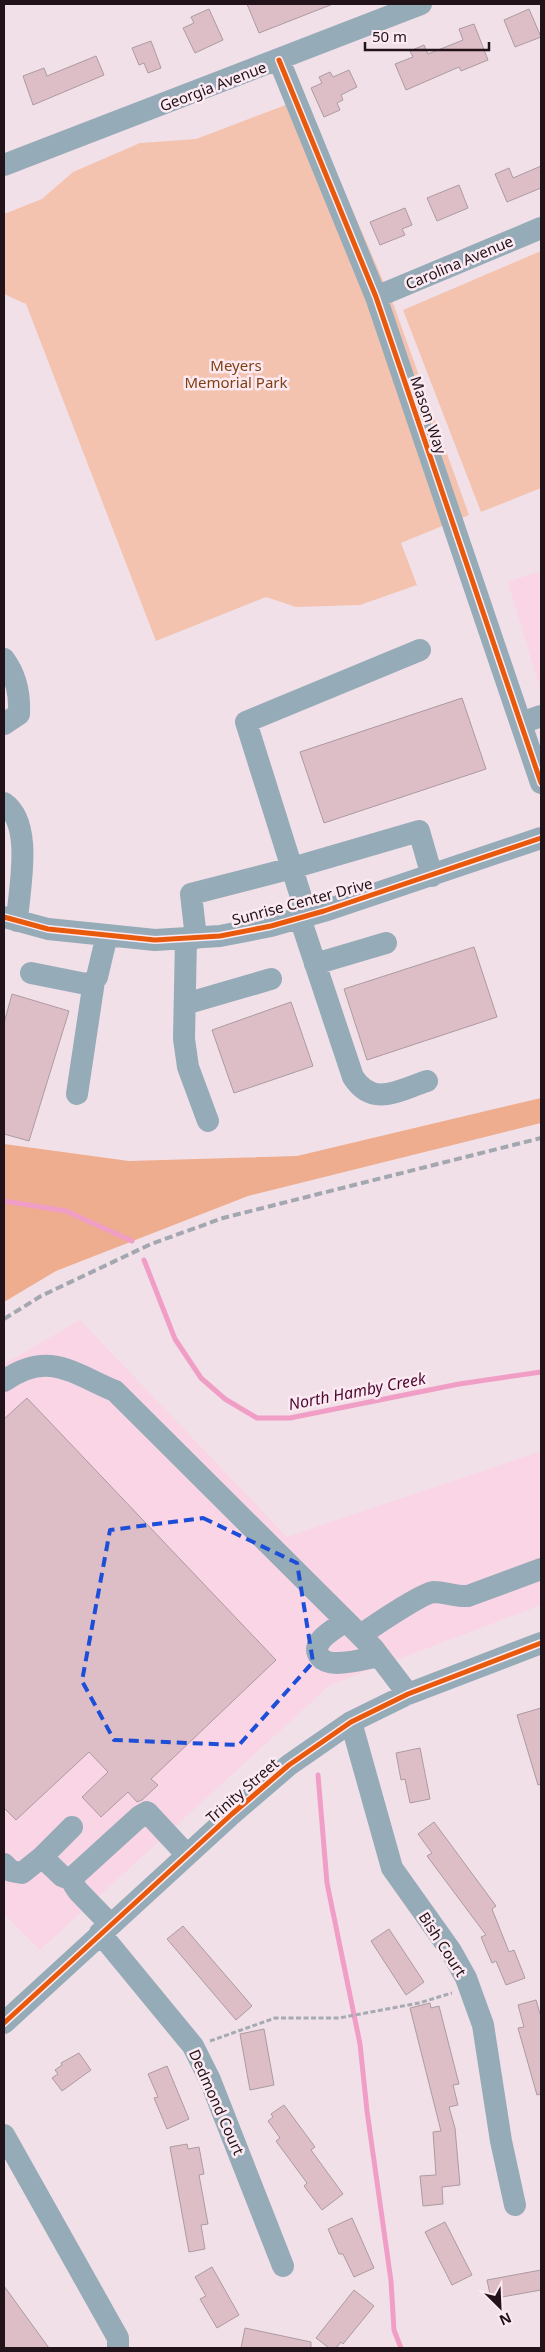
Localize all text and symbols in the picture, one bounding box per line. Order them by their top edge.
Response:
scale bar [365,20,489,52]
text: 50 m [372,26,407,46]
street label: Georgia Avenue [157,56,269,116]
street label: Carolina Avenue [402,230,516,294]
park label: Meyers Memorial Park [184,355,288,392]
street label: Mason Way [406,373,452,457]
street label: Sunrise Center Drive [230,873,374,929]
water label: North Hamby Creek [287,1367,429,1415]
street label: Trinity Street [202,1753,283,1827]
street label: Bish Court [415,1908,472,1981]
street label: Dedmond Court [185,2046,249,2158]
north arrow [475,2282,525,2332]
text: N [496,2308,515,2330]

